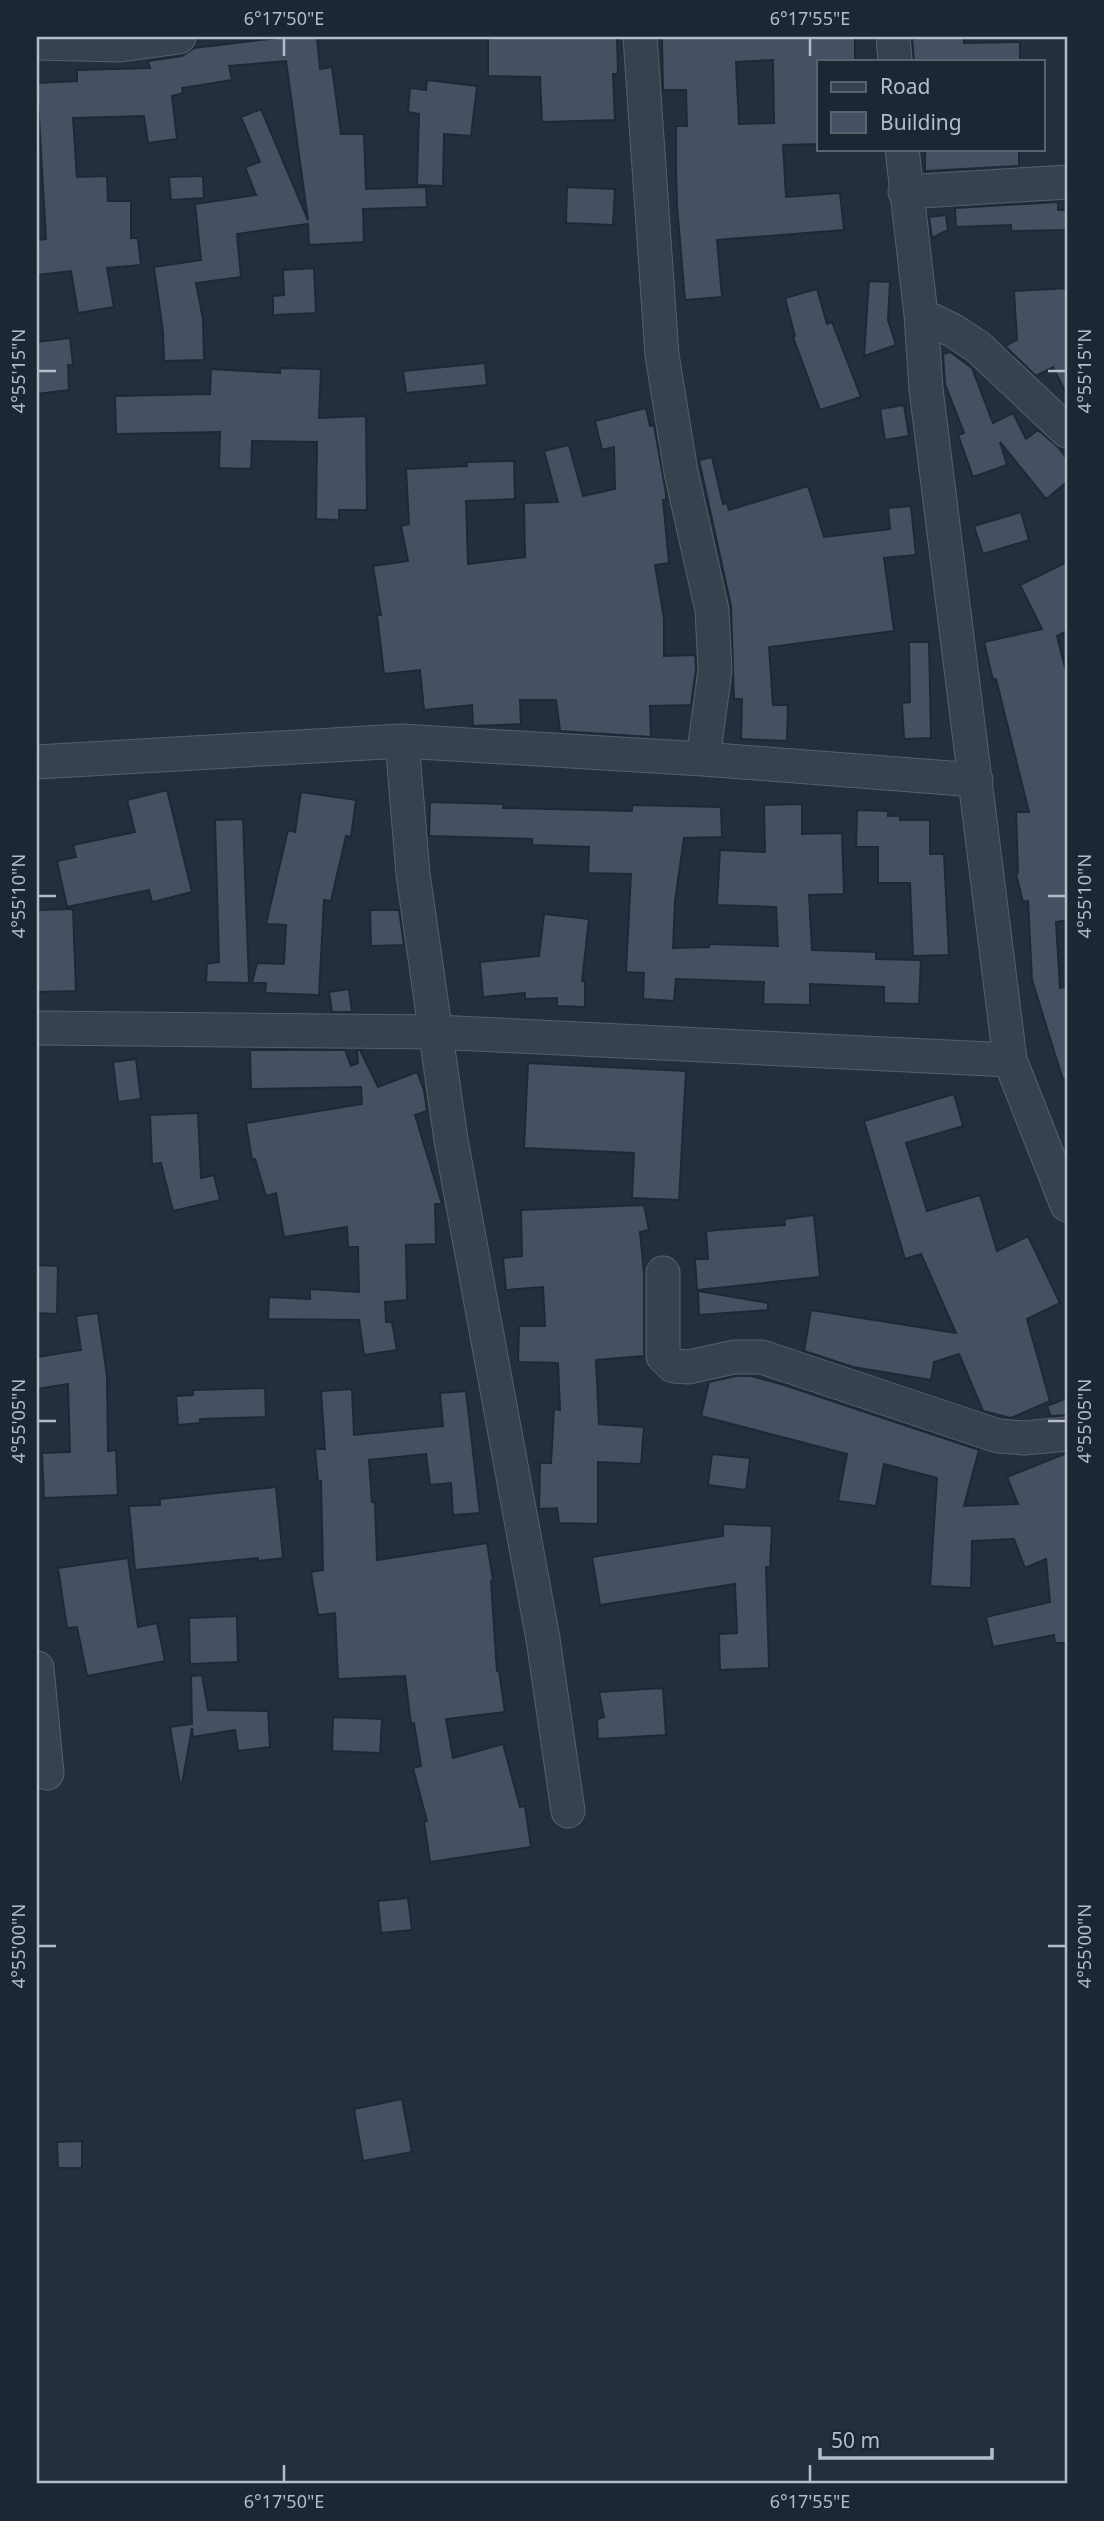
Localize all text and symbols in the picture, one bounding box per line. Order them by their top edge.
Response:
text: 6°17'50"E [244,6,324,30]
text: 6°17'55"E [770,6,850,30]
legend [817,60,1044,150]
text: Road [880,72,930,100]
text: Building [880,108,962,136]
text: 4°55'15"N [6,329,30,413]
text: 4°55'15"N [1072,329,1096,413]
text: 4°55'10"N [6,854,30,938]
text: 4°55'10"N [1072,854,1096,938]
text: 4°55'05"N [6,1379,30,1463]
text: 4°55'05"N [1072,1379,1096,1463]
text: 4°55'00"N [6,1904,30,1988]
text: 4°55'00"N [1072,1904,1096,1988]
scale bar [820,2416,992,2460]
text: 50 m [831,2426,880,2454]
text: 6°17'50"E [244,2489,324,2513]
text: 6°17'55"E [770,2489,850,2513]

